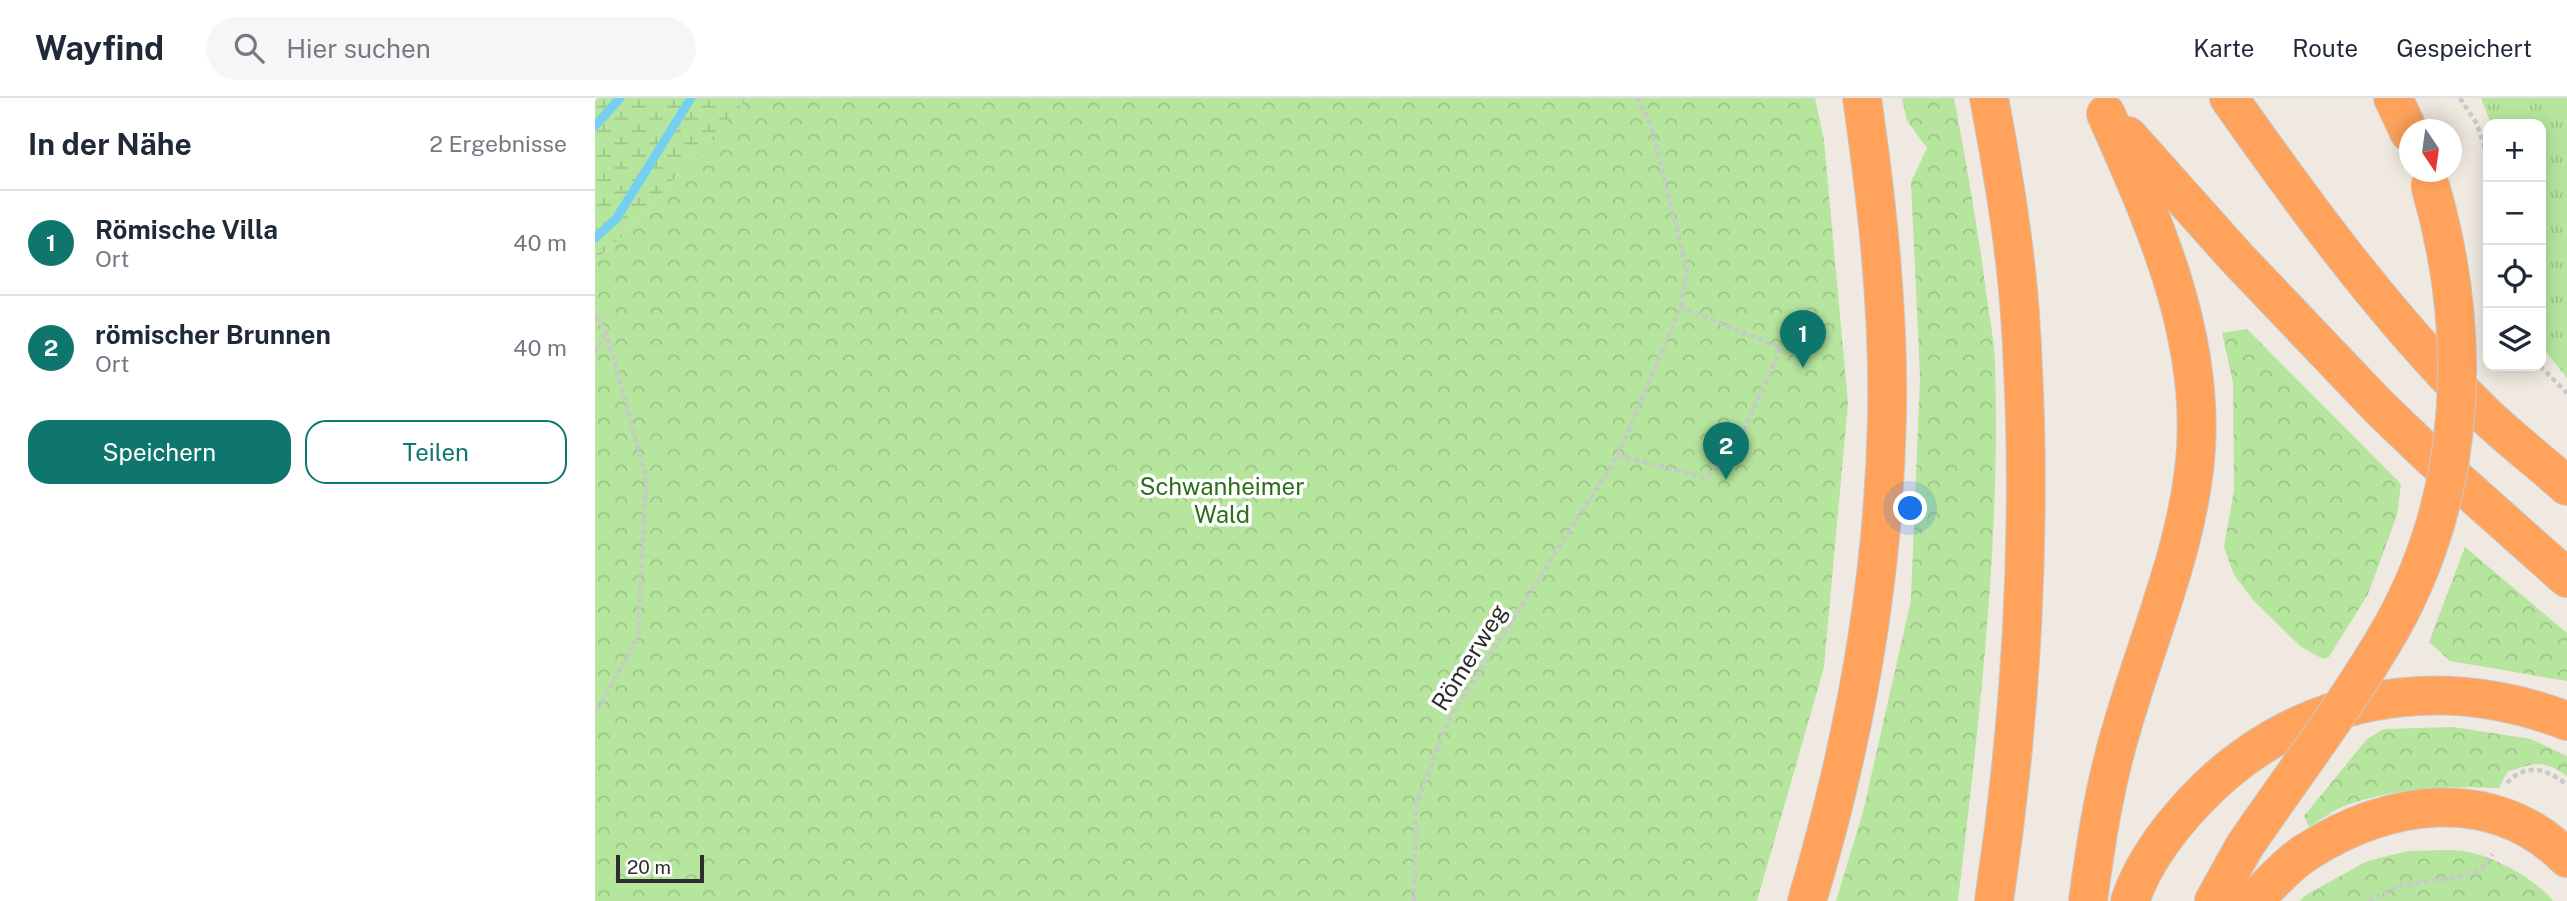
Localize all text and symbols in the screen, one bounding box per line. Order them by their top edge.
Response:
search box [206,17,696,80]
text: Wayfind [35,29,164,67]
icon: search [230,29,268,67]
text: Hier suchen [286,33,431,64]
text: Karte [2193,34,2254,62]
text: Route [2292,34,2358,62]
text: Gespeichert [2396,34,2532,62]
north arrow [2399,119,2462,182]
map controls [2483,119,2546,371]
button: + [2483,119,2546,182]
text: In der Nähe [28,126,192,162]
text: 2 Ergebnisse [429,130,567,157]
button: − [2483,182,2546,245]
text: Römische Villa [95,214,278,245]
text: 1 [46,229,56,256]
text: 40 m [513,229,567,256]
text: Ort [95,245,129,272]
button: locate [2483,245,2546,308]
button: layers [2483,308,2546,371]
pin: 1 [1780,310,1826,368]
text: römischer Brunnen [95,319,331,350]
text: 2 [44,334,58,361]
text: 40 m [513,334,567,361]
text: Ort [95,350,129,377]
button: Speichern [28,420,291,484]
button: Teilen [305,420,567,484]
pin: 2 [1703,422,1749,480]
park label: Schwanheimer Wald [1139,472,1305,528]
your location [1893,491,1927,525]
street label: Römerweg [1425,599,1513,715]
scale bar [616,852,703,884]
text: 20 m [627,856,671,878]

